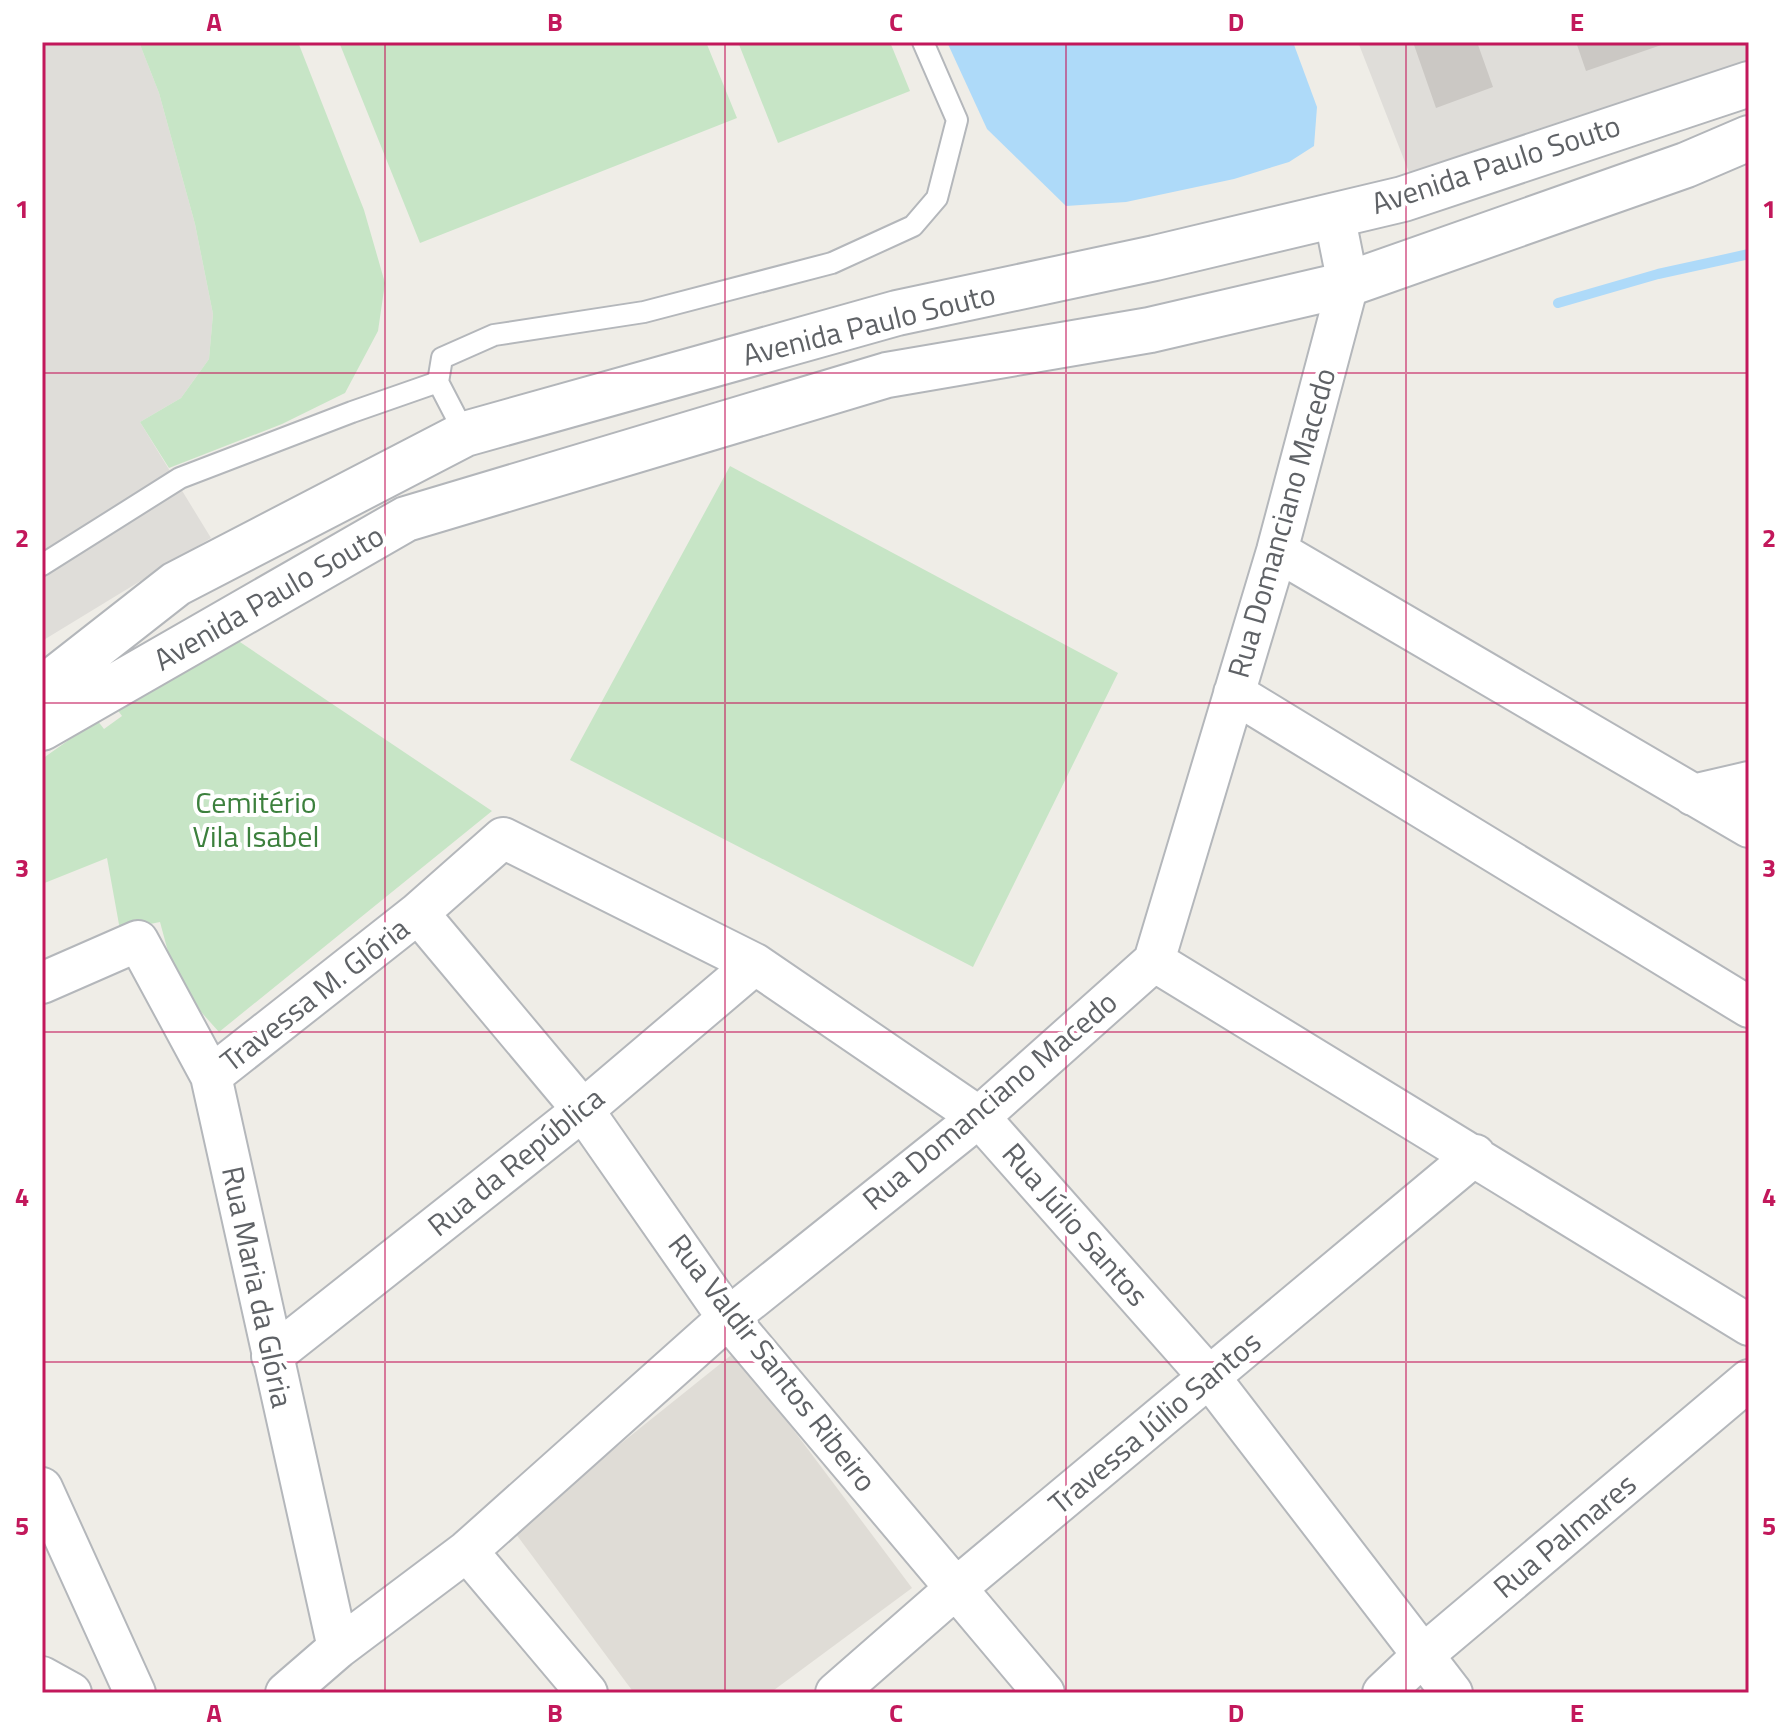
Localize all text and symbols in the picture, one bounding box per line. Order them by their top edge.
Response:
text: A [206,2,222,41]
text: B [547,2,563,41]
text: C [889,2,903,41]
text: D [1228,2,1244,41]
text: E [1570,2,1584,41]
street label: Avenida Paulo Souto [1365,102,1626,226]
text: 1 [15,189,29,228]
text: 1 [1762,189,1776,228]
street label: Avenida Paulo Souto [737,270,1000,378]
street label: Rua Domanciano Macedo [1215,362,1347,683]
street label: Avenida Paulo Souto [145,512,392,682]
text: 2 [15,518,29,557]
text: 2 [1762,518,1776,557]
park label: Cemitério Vila Isabel [193,779,319,859]
text: 3 [15,848,29,887]
text: 3 [1762,848,1776,887]
street label: Travessa M. Glória [210,906,419,1083]
street label: Rua Domanciano Macedo [852,980,1127,1221]
street label: Rua da República [417,1075,614,1247]
street label: Rua Júlio Santos [991,1132,1160,1316]
street label: Rua Maria da Glória [210,1162,306,1412]
text: 4 [15,1177,29,1216]
text: 4 [1762,1177,1776,1216]
street label: Rua Valdir Santos Ribeiro [657,1223,888,1501]
street label: Travessa Júlio Santos [1038,1319,1271,1525]
street label: Rua Palmares [1483,1461,1646,1609]
text: 5 [15,1506,29,1545]
text: 5 [1762,1506,1776,1545]
text: A [206,1693,222,1732]
text: B [547,1693,563,1732]
text: C [889,1693,903,1732]
text: D [1228,1693,1244,1732]
text: E [1570,1693,1584,1732]

